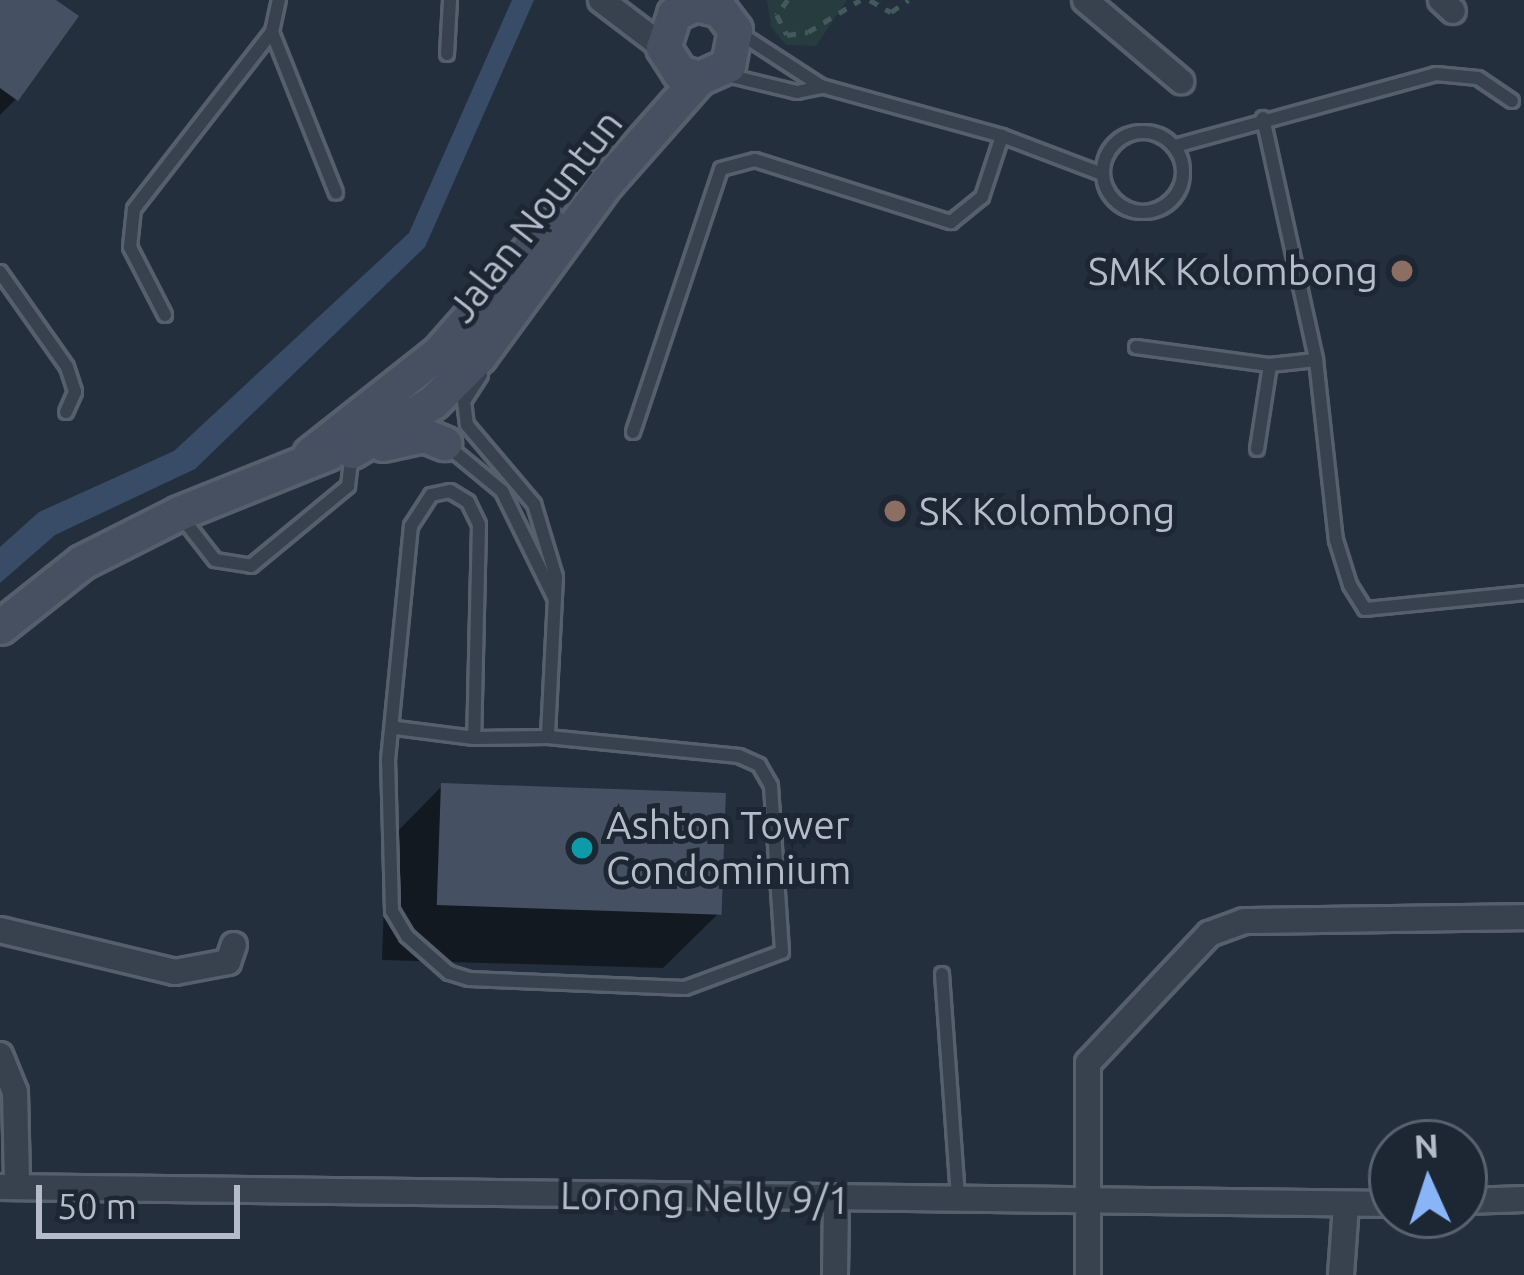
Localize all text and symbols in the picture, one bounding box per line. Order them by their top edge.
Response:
street label: Jalan Nountun [438,101,632,331]
place label: SMK Kolombong [1088,248,1378,294]
marker: SMK Kolombong [1389,258,1415,284]
place label: SK Kolombong [919,488,1175,534]
marker: SK Kolombong [882,498,908,524]
place label: Ashton Tower Condominium [606,803,851,894]
marker: Ashton Tower Condominium [569,835,595,861]
north arrow [1368,1119,1488,1239]
text: N [1413,1126,1440,1165]
scale bar [42,1161,246,1235]
street label: Lorong Nelly 9/1 [560,1172,850,1224]
text: 50 m [57,1185,137,1226]

